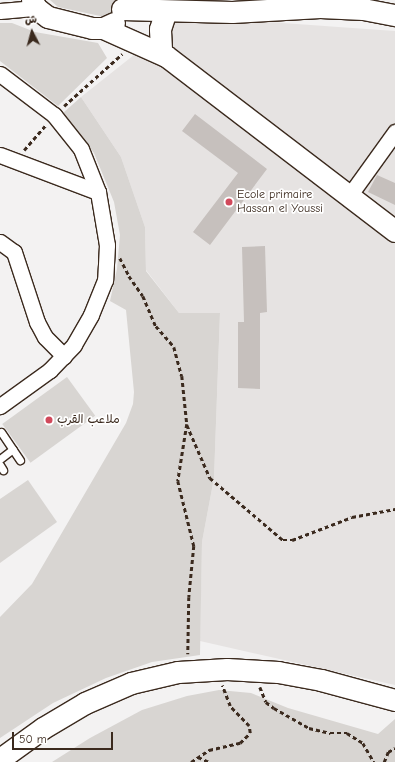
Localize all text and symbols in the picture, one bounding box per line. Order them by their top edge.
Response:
north arrow [12,12,52,52]
text: ش [24,12,37,27]
place label: Ecole primaire Hassan el Youssi [237,188,323,216]
marker: Ecole primaire Hassan el Youssi [224,197,234,207]
place label: ملاعب القرب [57,413,120,427]
marker: ملاعب القرب [44,415,54,425]
scale bar [14,724,115,750]
text: 50 m [19,732,47,746]

